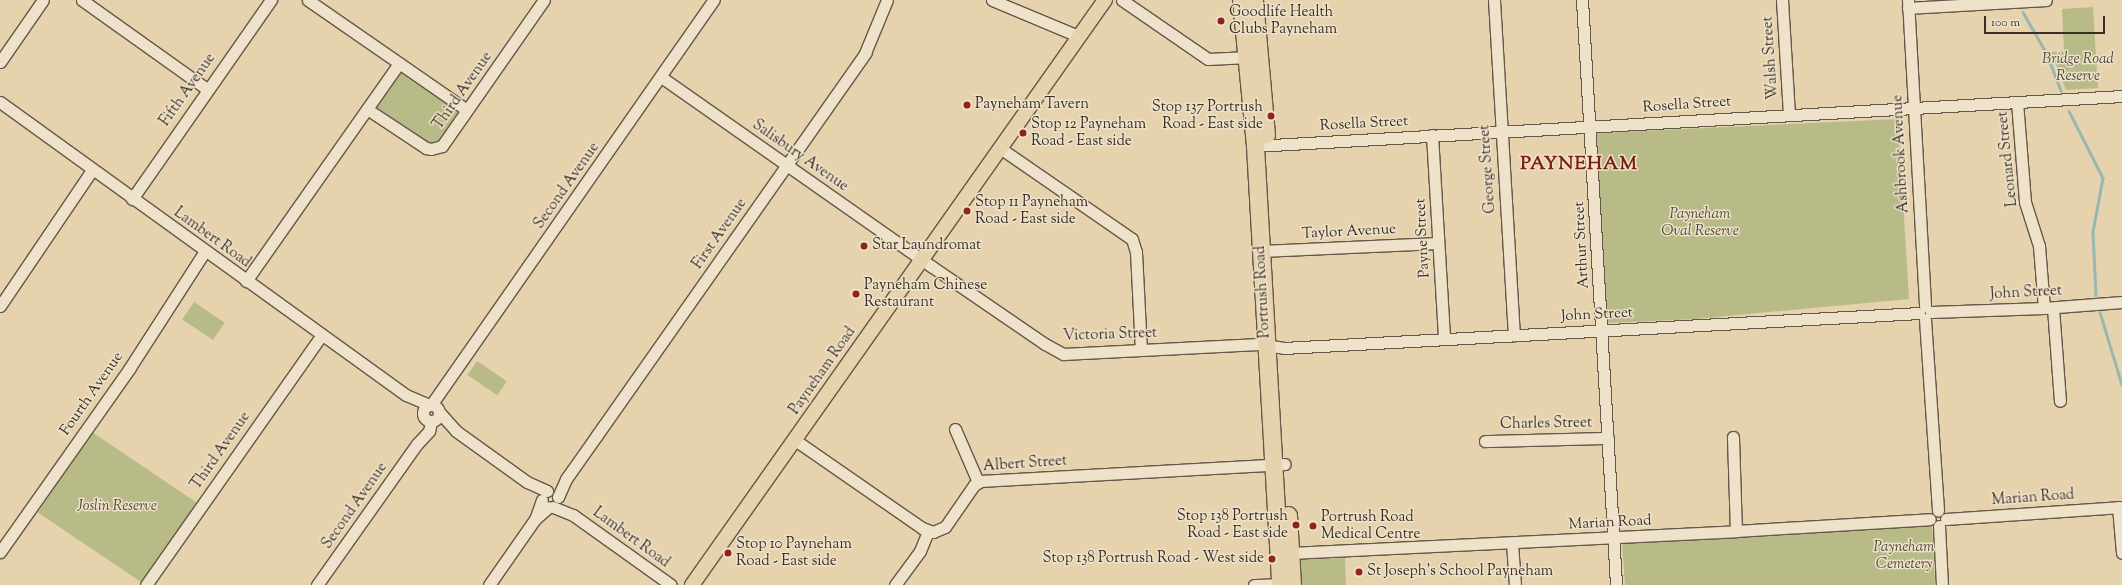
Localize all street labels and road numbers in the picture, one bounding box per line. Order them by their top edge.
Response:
street label: Walsh Street [1759,16,1783,100]
street label: Third Avenue [430,49,496,133]
street label: Fifth Avenue [156,50,220,130]
street label: Rosella Street [1642,93,1732,117]
street label: Ashbrook Avenue [1889,94,1913,214]
street label: Leonard Street [1994,110,2022,208]
street label: Rosella Street [1319,113,1409,135]
street label: Salisbury Avenue [748,116,852,196]
street label: George Street [1476,124,1500,214]
street label: Second Avenue [531,139,603,233]
street label: First Avenue [689,195,751,273]
street label: Payne Street [1412,198,1434,278]
street label: Arthur Street [1571,201,1593,289]
street label: Lambert Road [170,204,254,272]
street label: Taylor Avenue [1301,221,1397,243]
street label: Portrush Road [1252,245,1274,339]
street label: John Street [1990,282,2062,304]
street label: John Street [1561,304,1633,326]
street label: Payneham Road [786,324,860,418]
street label: Victoria Street [1063,324,1157,346]
street label: Fourth Avenue [57,349,127,439]
street label: Third Avenue [188,409,254,493]
street label: Charles Street [1500,414,1592,434]
street label: Albert Street [982,452,1068,476]
street label: Second Avenue [319,459,391,553]
street label: Marian Road [1991,486,2075,510]
street label: Lambert Road [589,504,673,572]
street label: Marian Road [1568,512,1652,534]

